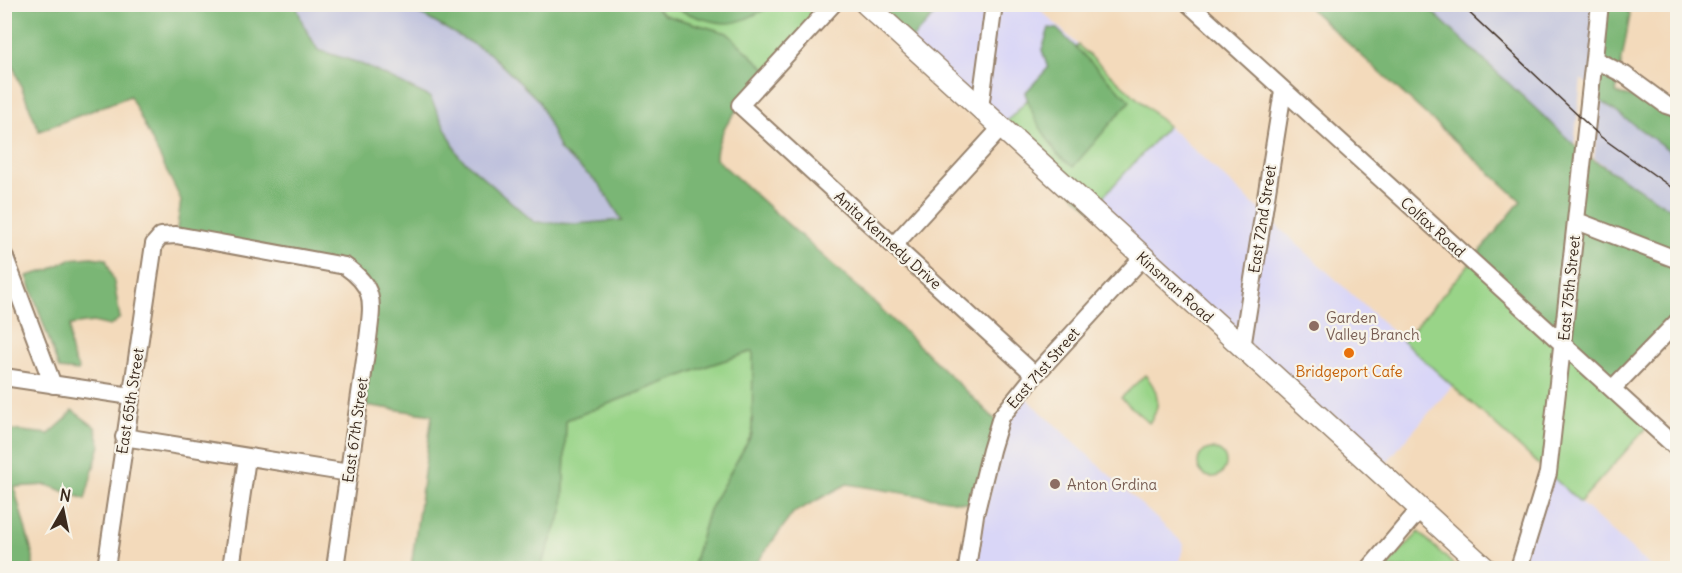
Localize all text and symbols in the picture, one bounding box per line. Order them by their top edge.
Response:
street label: East 72nd Street [1244,164,1280,274]
street label: Anita Kennedy Drive [830,187,946,293]
street label: Colfax Road [1397,193,1470,261]
street label: East 75th Street [1554,234,1584,342]
street label: Kinsman Road [1132,247,1218,327]
place label: Garden Valley Branch [1326,308,1420,344]
marker: Garden Valley Branch [1307,319,1321,333]
street label: East 71st Street [1003,324,1083,412]
marker: Bridgeport Cafe [1342,346,1356,360]
street label: East 65th Street [112,347,148,455]
place label: Bridgeport Cafe [1295,362,1403,381]
street label: East 67th Street [338,376,372,484]
place label: Anton Grdina [1067,475,1158,494]
marker: Anton Grdina [1048,477,1062,491]
north arrow [33,480,93,540]
text: N [58,484,72,506]

